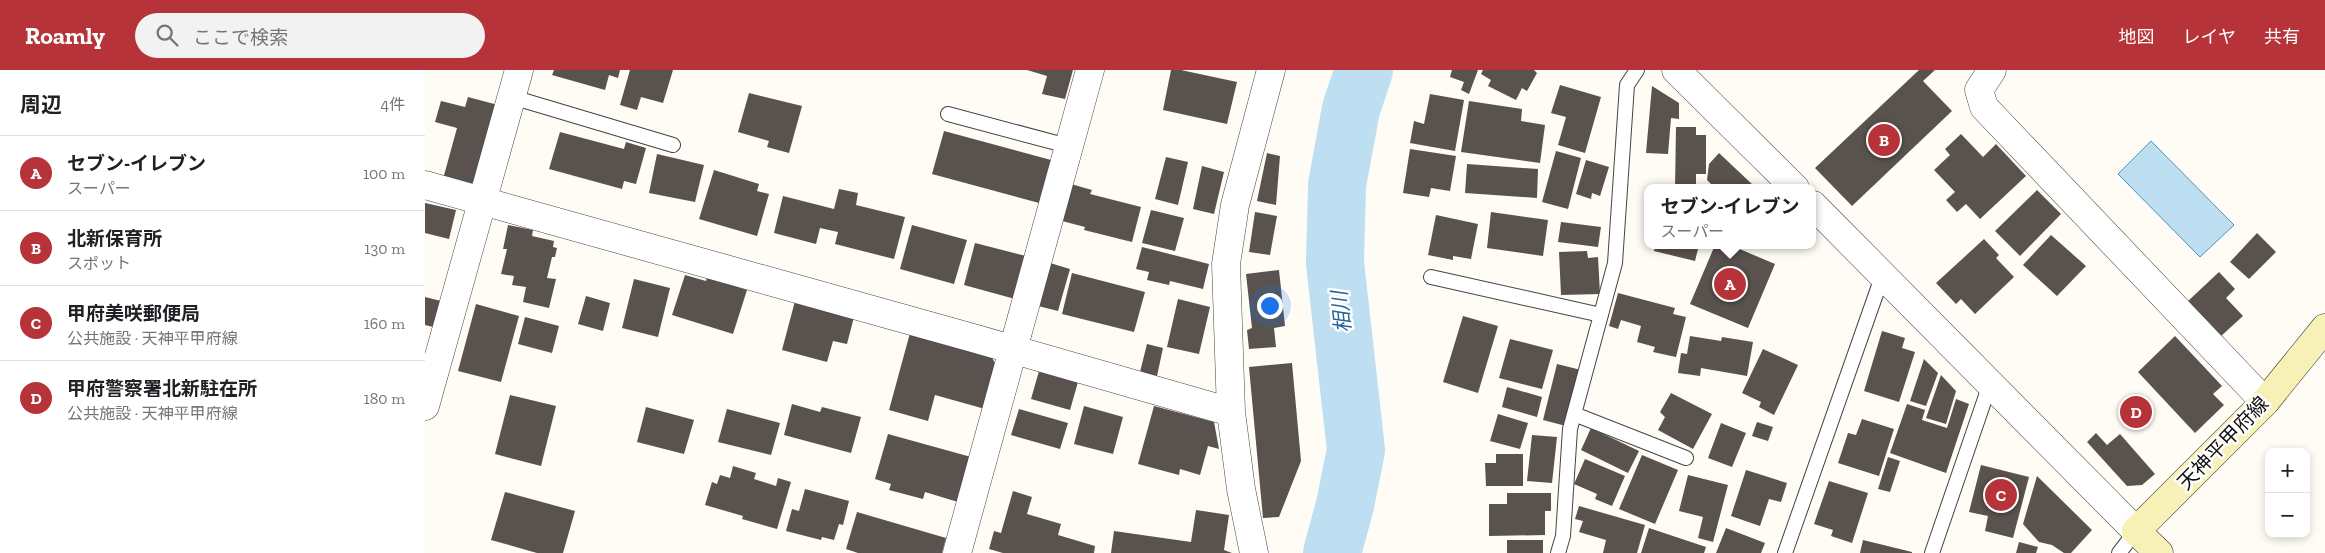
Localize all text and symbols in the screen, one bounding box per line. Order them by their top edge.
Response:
search box [135,13,485,58]
text: Roamly [25,21,105,50]
icon: search [153,21,181,49]
text: ここで検索 [193,26,288,49]
text: 地図 [2119,26,2155,48]
text: レイヤ [2183,26,2236,48]
text: 共有 [2264,26,2300,48]
text: 周辺 [20,92,62,117]
text: 4件 [380,95,405,114]
pin: B [1868,121,1900,159]
text: セブン-イレブン [67,152,206,175]
text: A [31,164,42,183]
text: 100 m [363,164,405,183]
text: スーパー [67,179,131,198]
popup [1644,184,1816,249]
text: セブン-イレブン [1660,195,1800,218]
text: スーパー [1660,222,1724,241]
text: 北新保育所 [67,227,162,250]
text: B [31,239,41,258]
text: 130 m [364,239,405,258]
text: スポット [67,254,131,273]
pin: A [1714,265,1746,303]
water label: 相川 [1326,288,1356,334]
your location [1257,293,1283,319]
text: 甲府美咲郵便局 [67,302,200,325]
text: C [31,314,41,333]
text: 160 m [364,314,405,333]
text: 公共施設 · 天神平甲府線 [67,329,238,348]
text: 甲府警察署北新駐在所 [67,377,257,400]
text: D [30,389,42,408]
text: 180 m [364,389,405,408]
street label: 天神平甲府線 [2173,392,2273,494]
pin: D [2120,393,2152,431]
text: 公共施設 · 天神平甲府線 [67,404,238,423]
map controls [2265,448,2310,538]
button: + [2265,448,2310,493]
pin: C [1985,476,2017,514]
button: − [2265,493,2310,538]

